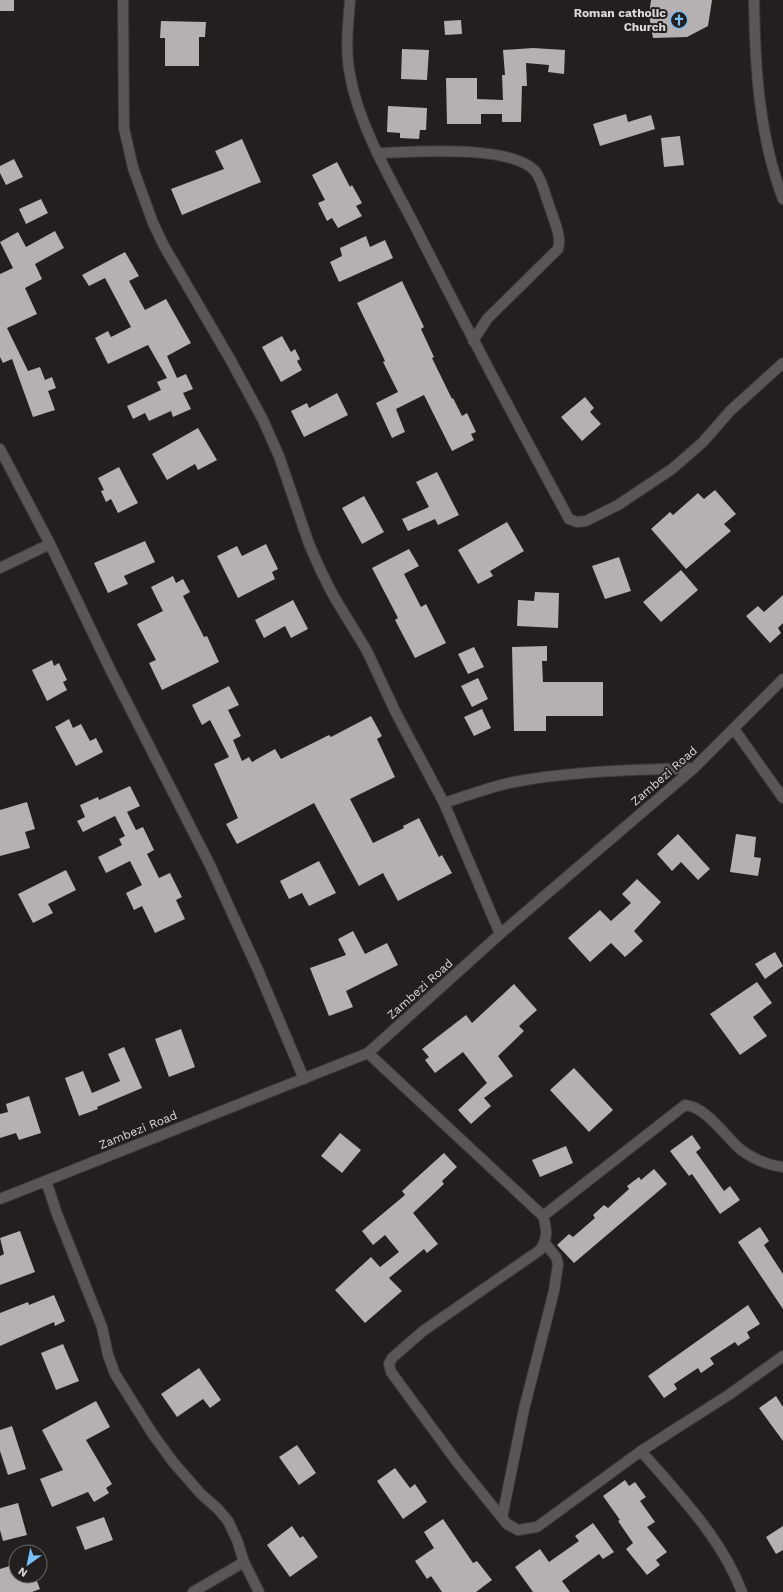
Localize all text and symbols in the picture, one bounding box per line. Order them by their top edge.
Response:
place label: Roman catholic Church [574,6,666,34]
church icon: Roman catholic Church [669,10,689,30]
street label: Zambezi Road [628,743,700,809]
street label: Zambezi Road [384,956,456,1022]
street label: Zambezi Road [97,1108,179,1152]
north arrow [8,1544,48,1584]
text: N [16,1564,30,1580]

